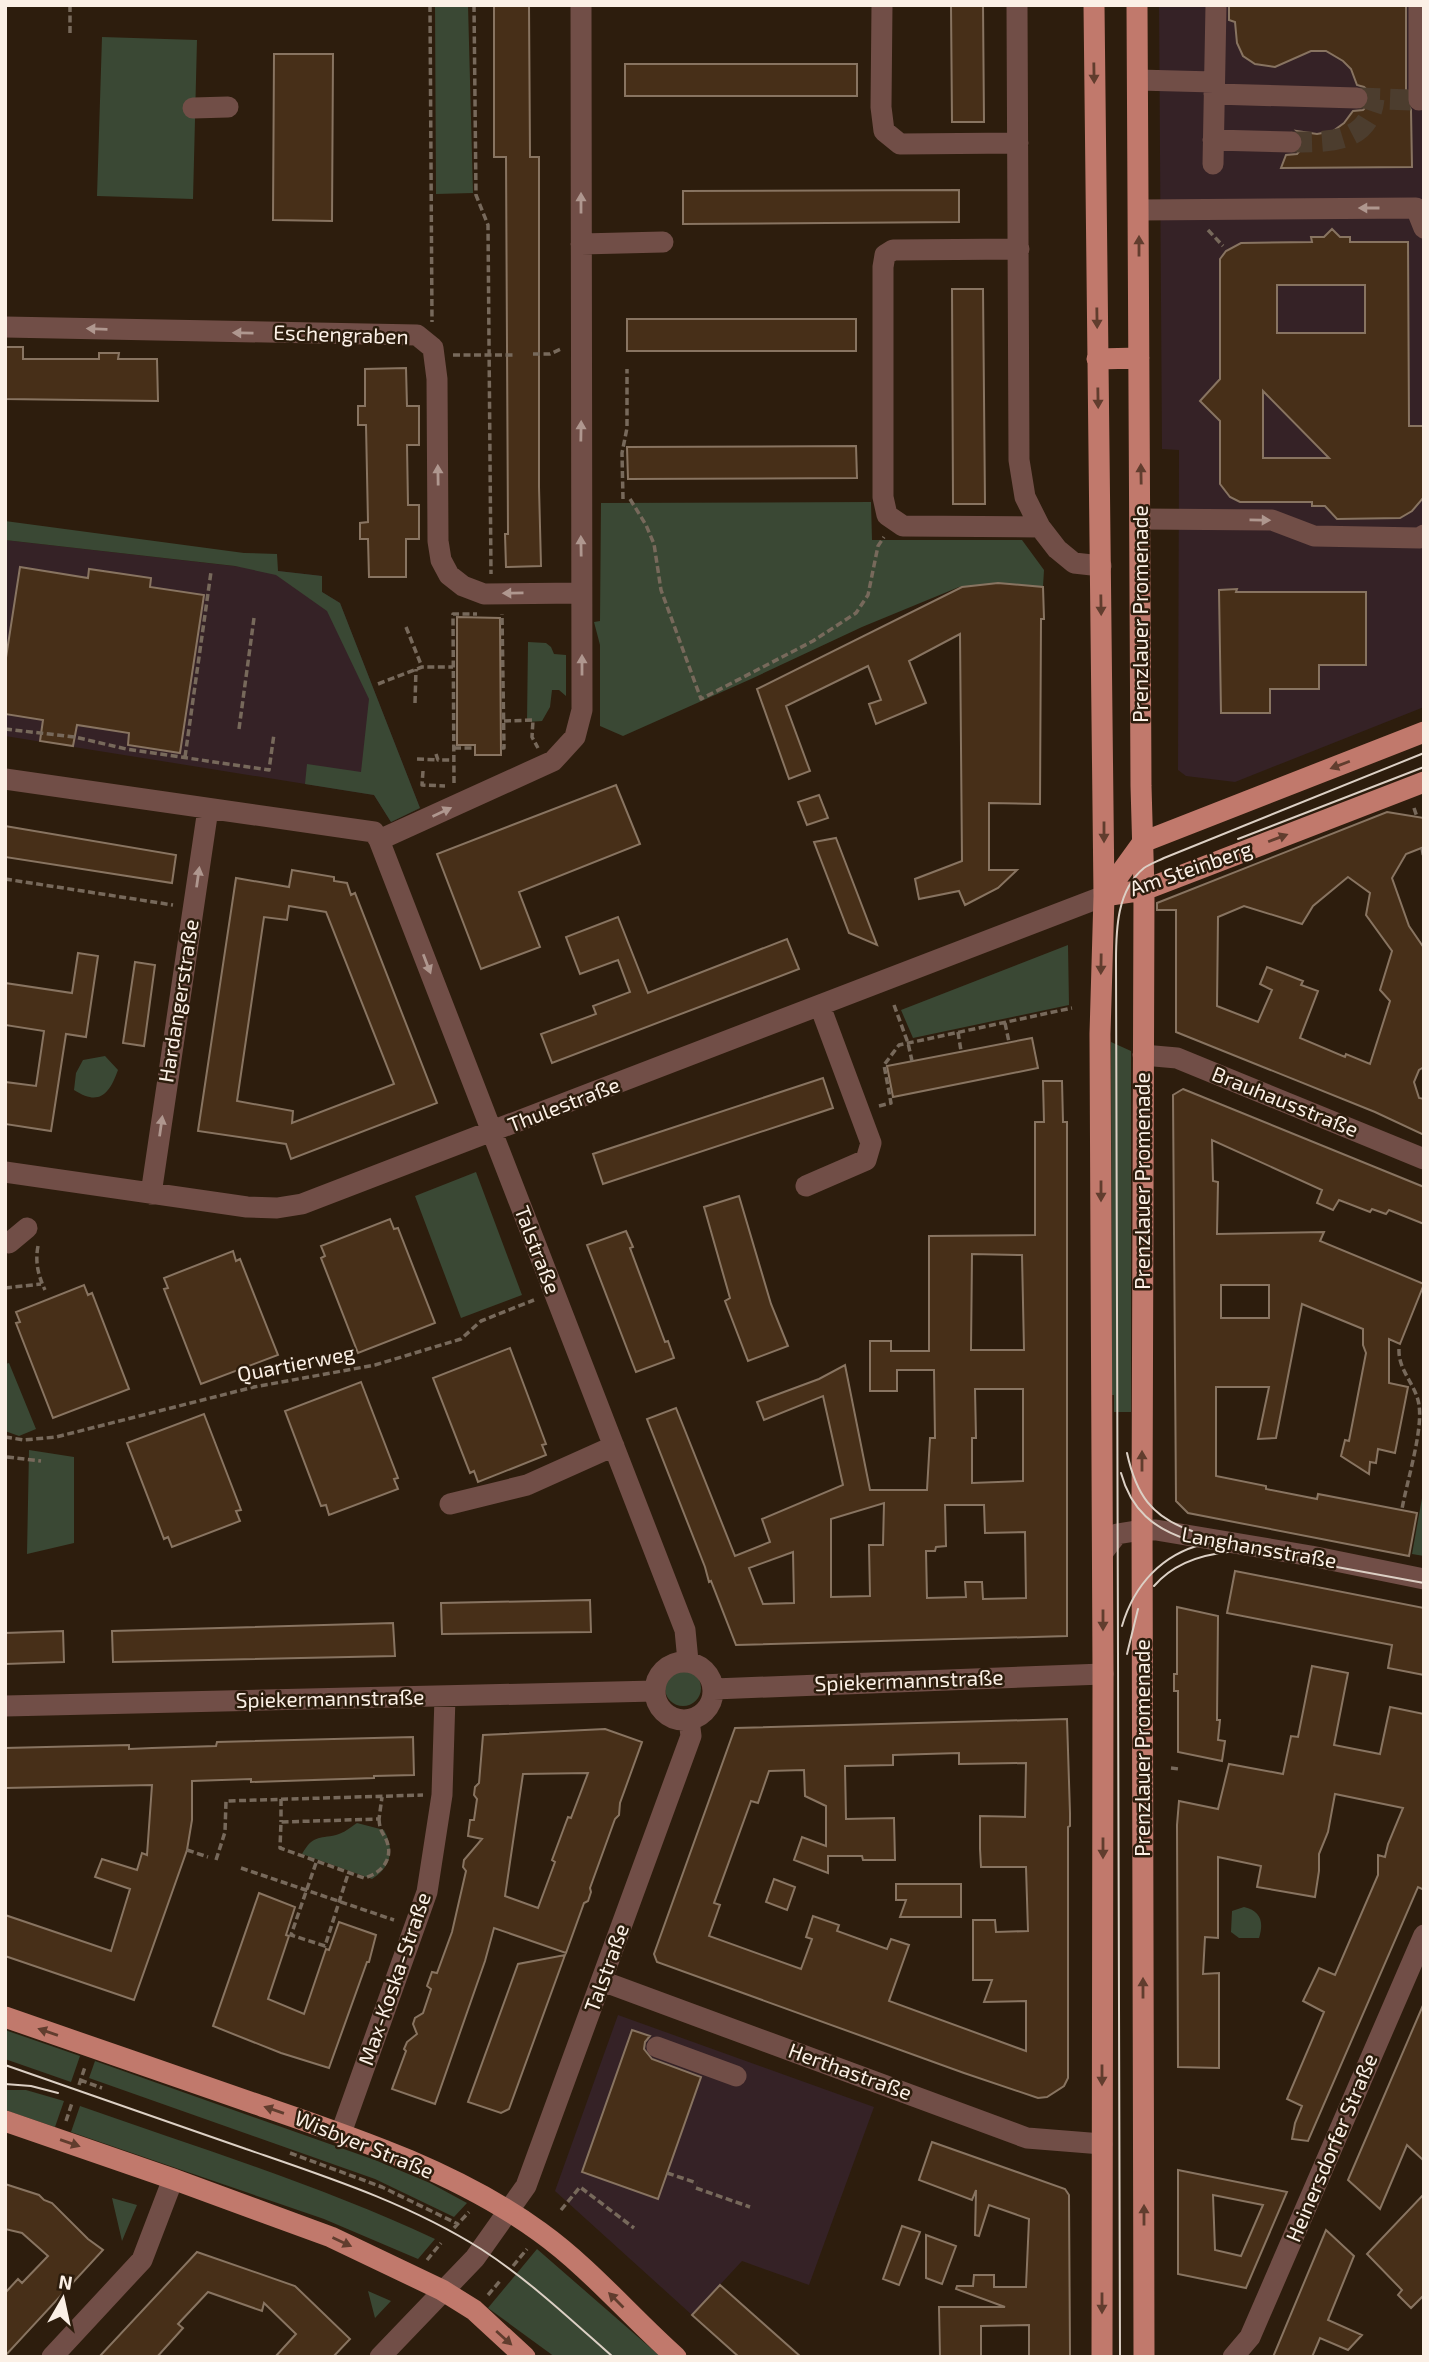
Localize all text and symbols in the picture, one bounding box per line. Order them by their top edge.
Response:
one-way arrow [1088,63,1100,85]
one-way arrow [575,192,587,214]
one-way arrow [1358,202,1380,214]
one-way arrow [1133,235,1145,257]
one-way arrow [1091,307,1102,329]
street label: Eschengraben [273,319,409,348]
one-way arrow [86,324,108,335]
one-way arrow [231,327,253,339]
one-way arrow [1092,388,1103,410]
one-way arrow [575,419,587,441]
one-way arrow [1135,462,1146,484]
one-way arrow [432,463,443,485]
street label: Prenzlauer Promenade [1127,505,1152,723]
one-way arrow [1249,514,1271,526]
one-way arrow [575,534,586,556]
one-way arrow [502,588,524,599]
one-way arrow [1095,594,1107,616]
one-way arrow [576,654,588,676]
one-way arrow [1330,759,1351,770]
one-way arrow [432,806,452,818]
one-way arrow [1098,821,1110,843]
one-way arrow [1267,833,1288,844]
street label: Am Steinberg [1126,835,1255,900]
one-way arrow [193,866,204,888]
street label: Hardangerstraße [152,917,203,1084]
one-way arrow [1095,953,1107,975]
one-way arrow [421,954,432,975]
street label: Brauhausstraße [1209,1060,1362,1141]
street label: Thulestraße [504,1071,623,1136]
street label: Prenzlauer Promenade [1129,1072,1154,1290]
one-way arrow [156,1115,167,1137]
one-way arrow [1095,1181,1107,1203]
street label: Talstraße [510,1202,567,1297]
street label: Quartierweg [235,1339,357,1387]
one-way arrow [1136,1450,1148,1472]
street label: Langhansstraße [1180,1521,1339,1572]
one-way arrow [1097,1610,1109,1632]
street label: Prenzlauer Promenade [1129,1639,1154,1857]
street label: Spiekermannstraße [814,1664,1004,1695]
street label: Spiekermannstraße [235,1683,425,1712]
one-way arrow [1097,1837,1109,1859]
street label: Max-Koska-Straße [352,1889,435,2068]
street label: Talstraße [578,1920,633,2015]
one-way arrow [1137,1976,1149,1998]
one-way arrow [38,2026,59,2037]
street label: Herthastraße [785,2037,916,2104]
street label: Heinersdorfer Straße [1280,2049,1382,2245]
one-way arrow [1096,2065,1108,2087]
one-way arrow [263,2104,284,2115]
street label: Wisbyer Straße [291,2104,438,2183]
one-way arrow [60,2138,81,2149]
one-way arrow [1138,2204,1150,2226]
one-way arrow [332,2236,352,2248]
north arrow [28,2264,98,2334]
text: N [57,2269,74,2294]
one-way arrow [607,2292,624,2309]
one-way arrow [1096,2292,1108,2314]
one-way arrow [495,2330,513,2346]

